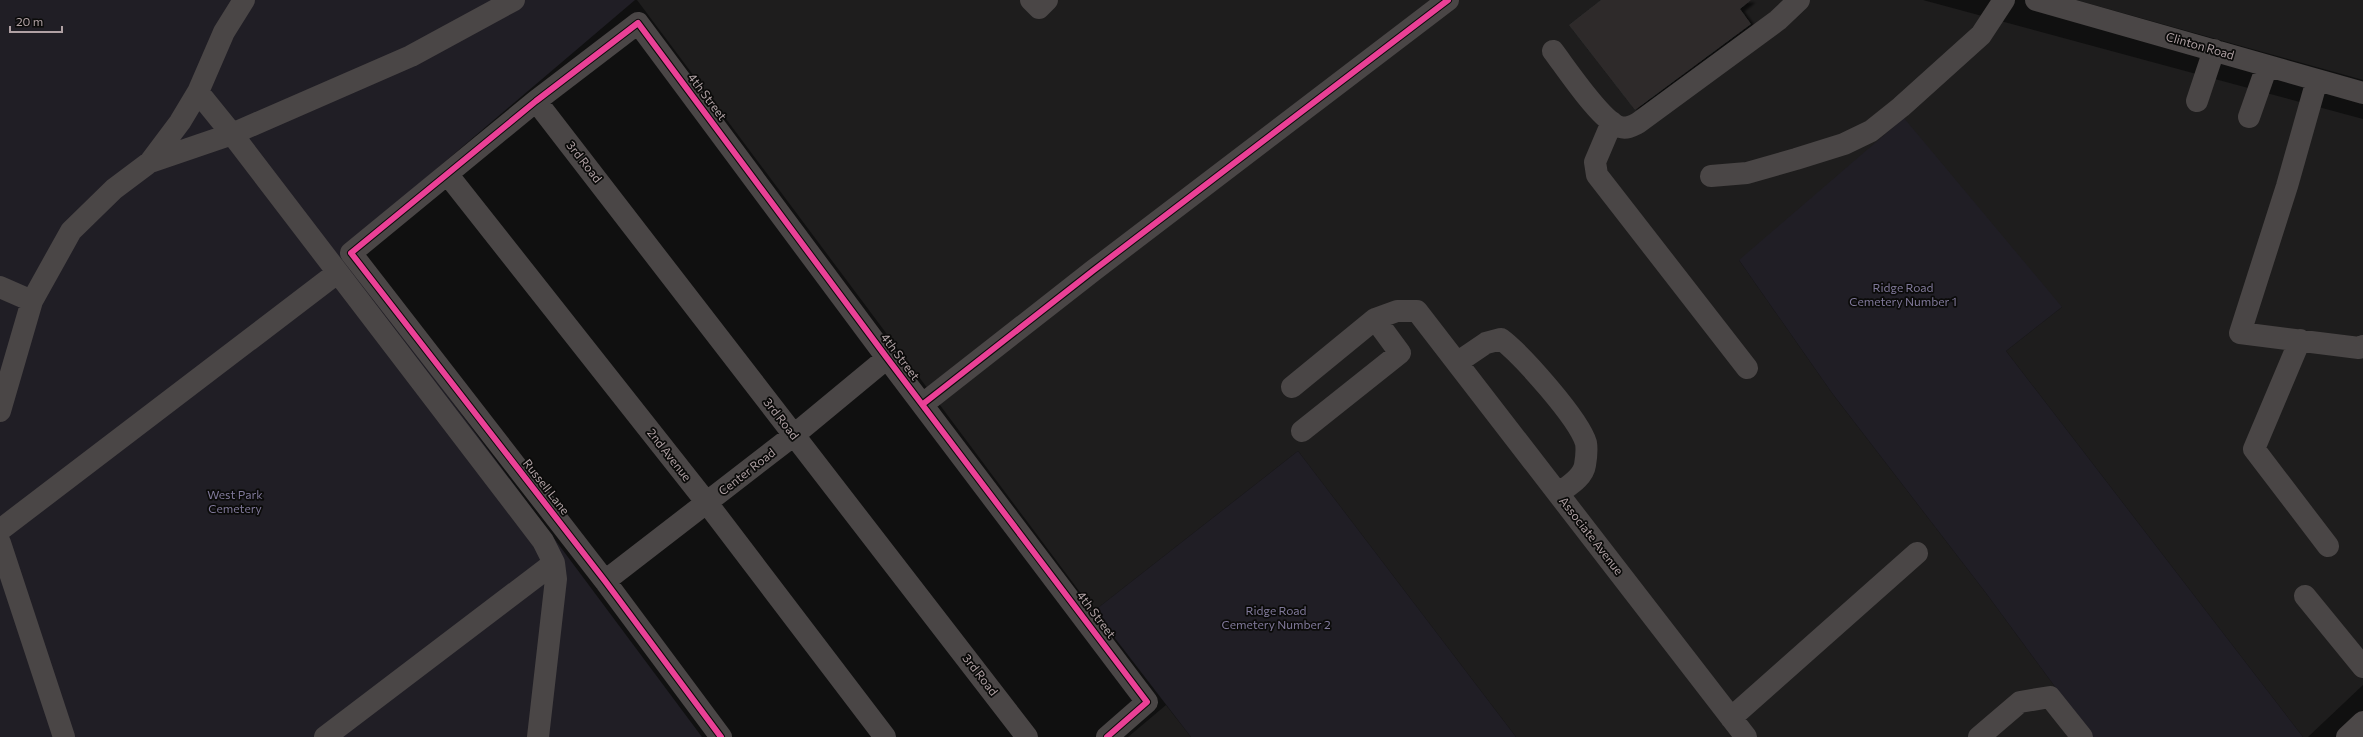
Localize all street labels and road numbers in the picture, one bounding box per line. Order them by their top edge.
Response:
street label: Clinton Road [2164,29,2236,61]
street label: 4th Street [686,70,730,123]
street label: 3rd Road [564,138,605,185]
street label: 4th Street [879,330,923,383]
street label: 3rd Road [761,395,802,442]
street label: 2nd Avenue [645,425,695,483]
street label: Center Road [715,445,777,498]
street label: Russell Lane [521,456,573,517]
street label: Associate Avenue [1557,494,1627,577]
street label: 4th Street [1075,588,1119,641]
street label: 3rd Road [960,651,1001,698]

